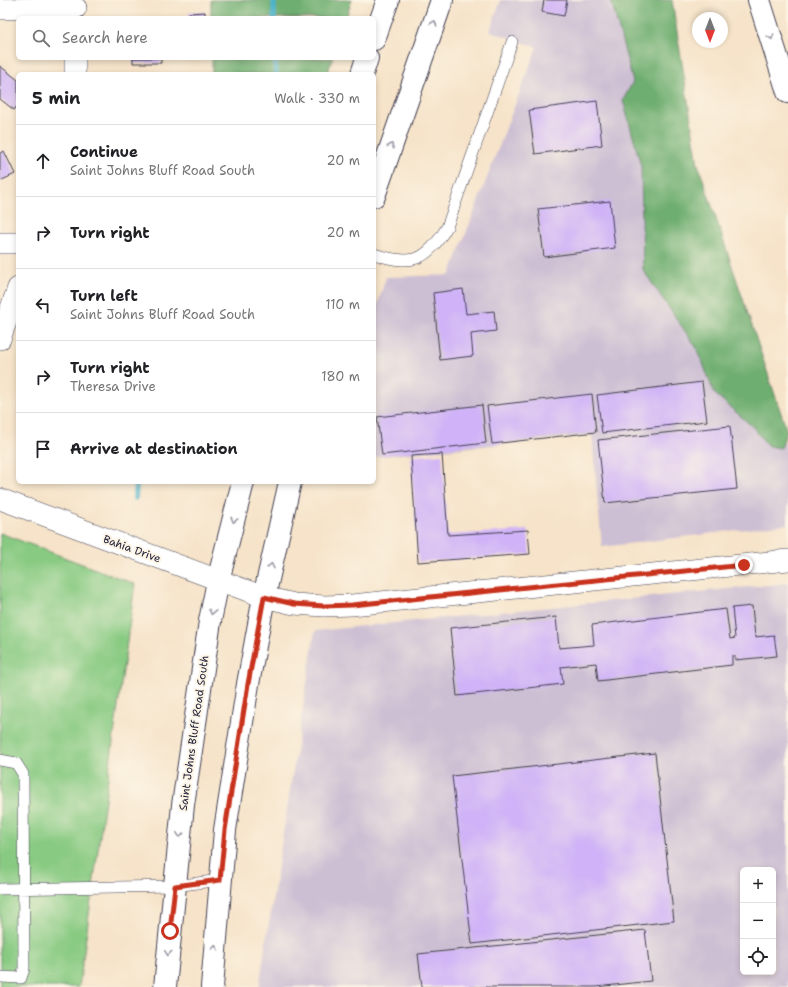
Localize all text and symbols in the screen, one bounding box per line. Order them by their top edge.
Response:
north arrow [692,12,728,48]
search box [16,16,376,60]
one-way arrow [429,20,438,27]
icon: search [30,27,52,49]
text: Search here [62,28,148,48]
one-way arrow [766,34,775,41]
text: 5 min [32,87,80,109]
text: Walk · 330 m [274,90,360,107]
text: Continue [70,142,138,162]
one-way arrow [387,143,395,150]
icon: ahead [32,150,54,172]
text: 20 m [327,152,360,169]
text: Saint Johns Bluff Road South [70,162,255,179]
icon: right [32,222,54,244]
text: Turn right [70,223,150,243]
text: 20 m [327,224,360,241]
text: Turn left [70,286,138,306]
icon: left [32,294,54,316]
text: 110 m [325,296,360,313]
text: Saint Johns Bluff Road South [70,306,255,323]
text: Turn right [70,358,150,378]
icon: right [32,366,54,388]
text: 180 m [321,368,360,385]
text: Theresa Drive [70,378,156,395]
icon: arrive [32,438,54,460]
text: Arrive at destination [70,439,238,459]
one-way arrow [230,517,238,523]
street label: Bahia Drive [101,532,163,566]
route end [735,556,753,574]
one-way arrow [267,563,275,569]
one-way arrow [208,609,216,615]
street label: Saint Johns Bluff Road South [176,654,212,812]
one-way arrow [176,832,185,838]
map controls [740,867,776,975]
button: + [740,867,776,903]
button: − [740,903,776,939]
route start [161,922,179,940]
button: locate [740,939,776,975]
one-way arrow [210,945,219,951]
one-way arrow [163,950,172,956]

